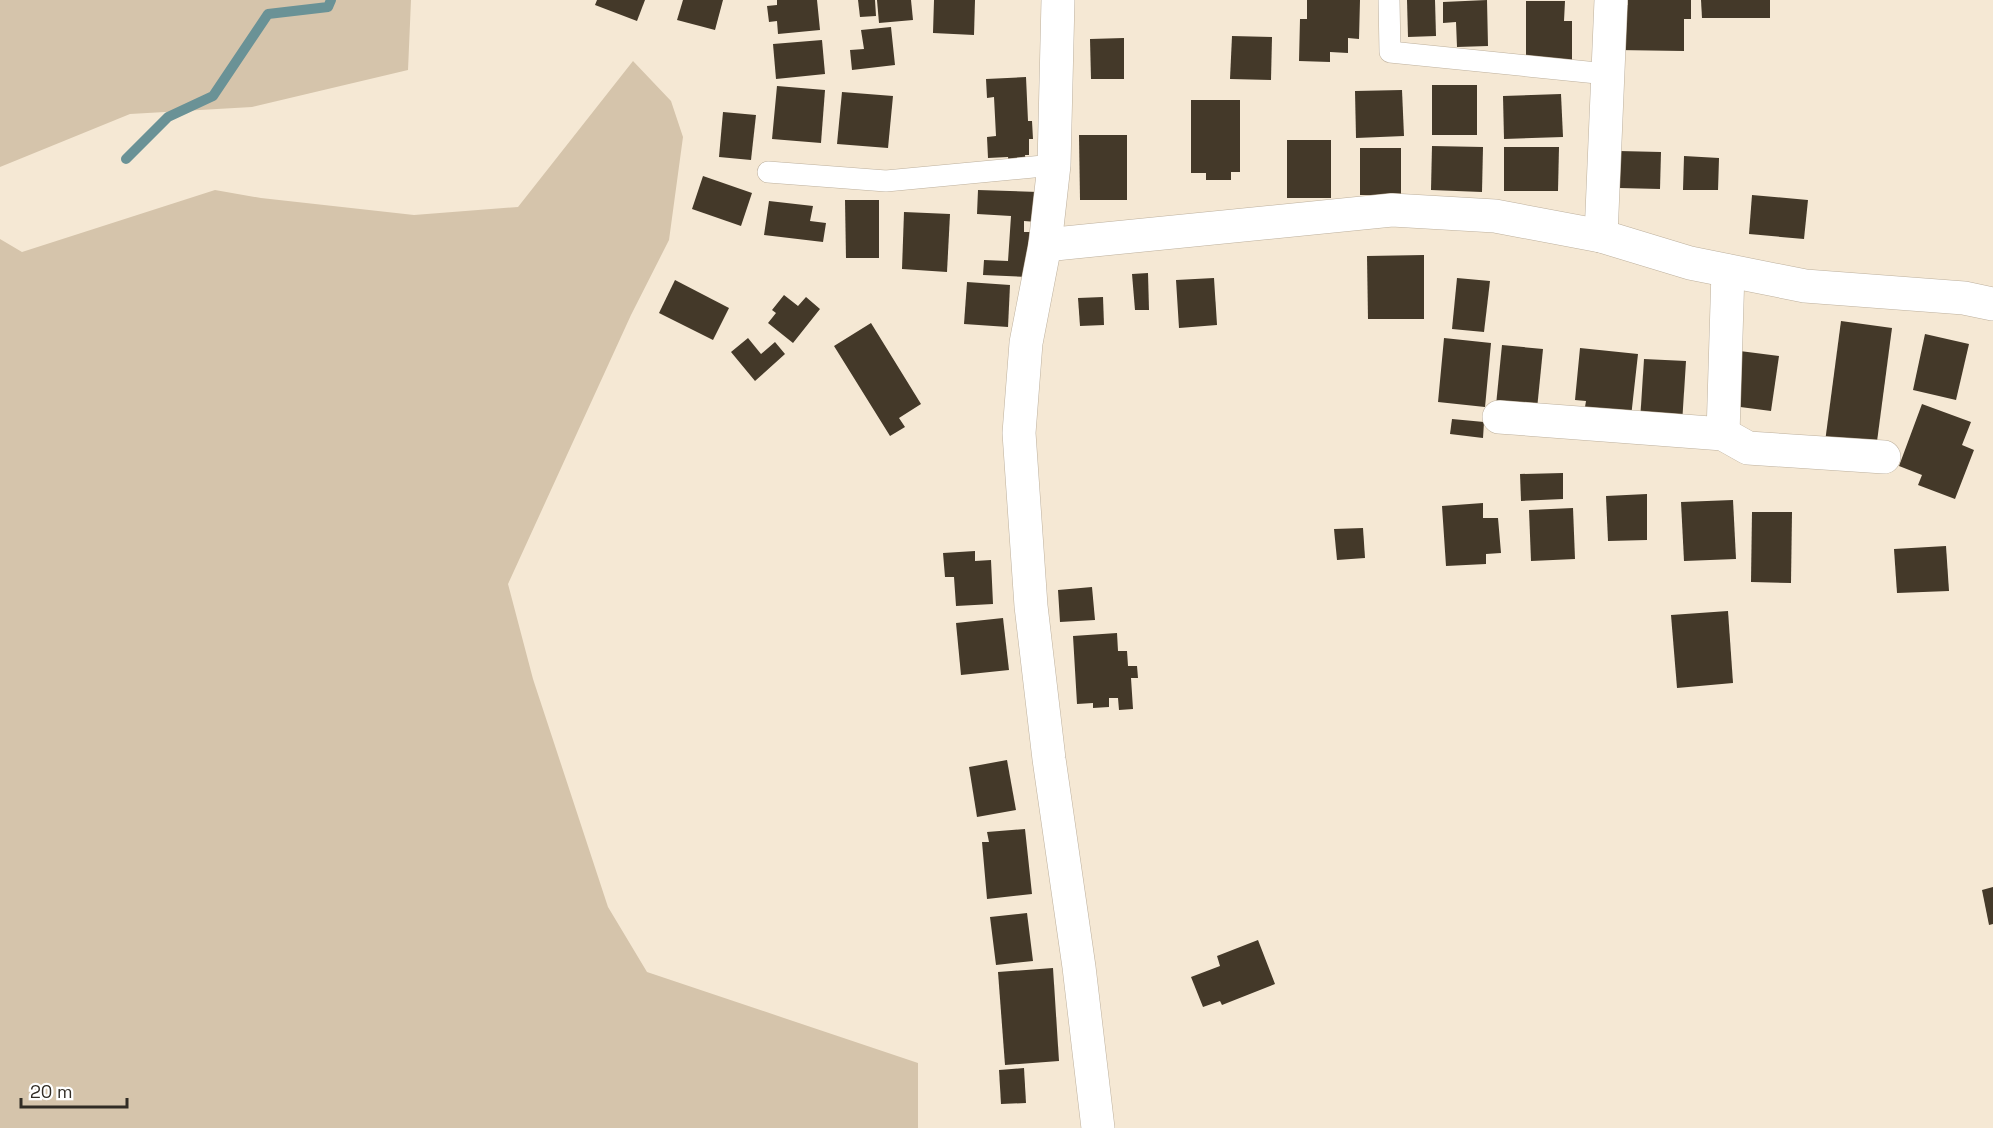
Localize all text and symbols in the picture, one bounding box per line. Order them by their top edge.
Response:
scale bar [21,1071,128,1109]
text: 20 m [30,1080,73,1103]

